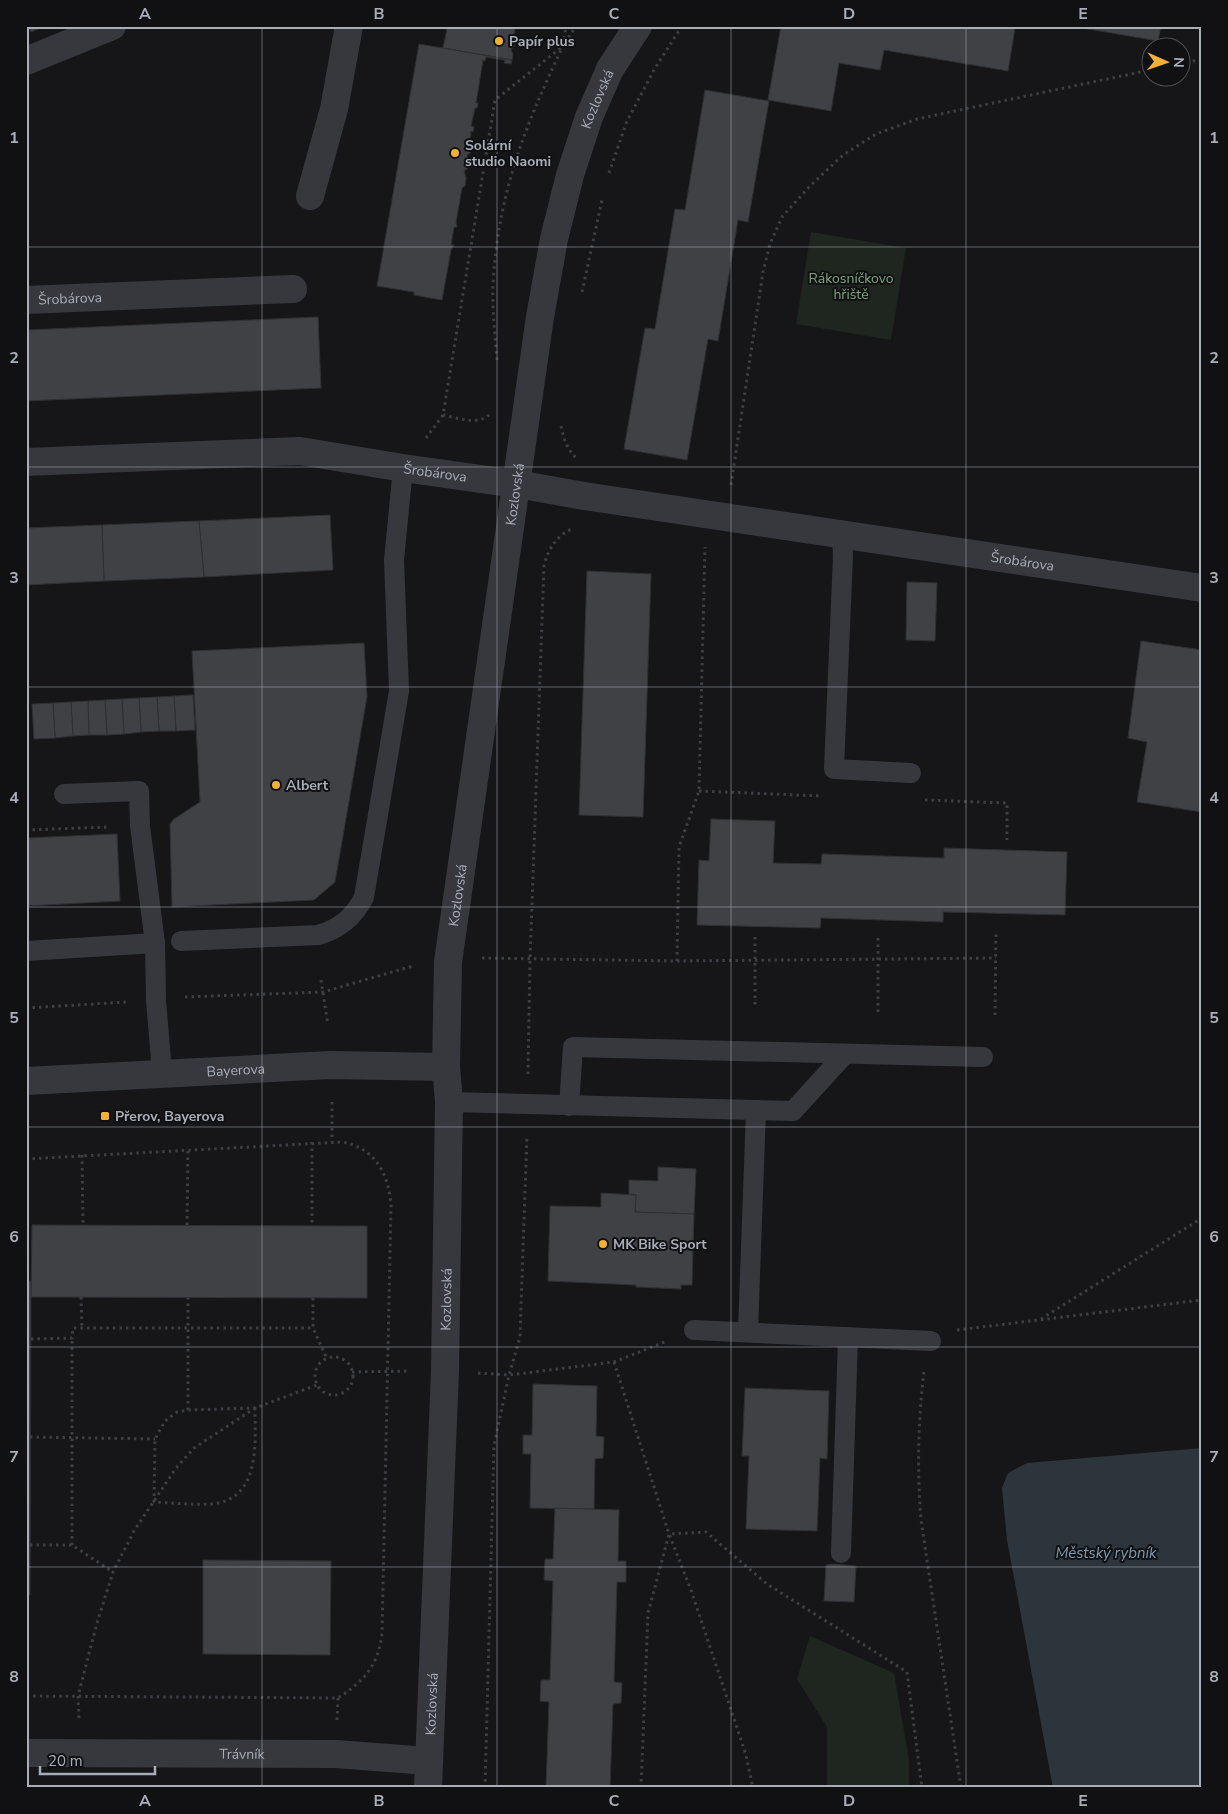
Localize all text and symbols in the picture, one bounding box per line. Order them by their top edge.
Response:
text: A [139,3,151,25]
text: B [373,3,385,25]
text: C [609,3,620,25]
text: D [843,3,855,25]
text: E [1078,3,1088,25]
place label: Papír plus [509,32,575,51]
marker: Papír plus [493,35,505,47]
north arrow [1140,38,1190,88]
text: N [1169,57,1188,68]
street label: Kozlovská [577,67,619,131]
text: 1 [9,127,19,149]
text: 1 [1209,127,1219,149]
place label: Solární studio Naomi [465,136,551,171]
marker: Solární studio Naomi [449,147,461,159]
park label: Rákosníčkovo hřiště [808,269,894,304]
street label: Šrobárova [38,288,102,309]
text: 2 [9,347,19,369]
text: 2 [1209,347,1219,369]
street label: Šrobárova [402,459,468,487]
street label: Kozlovská [501,462,529,527]
street label: Šrobárova [989,548,1055,576]
text: 3 [9,567,19,589]
text: 3 [1209,567,1219,589]
place label: Albert [286,776,329,795]
marker: Albert [270,779,282,791]
text: 4 [9,787,19,809]
text: 4 [1209,787,1219,809]
street label: Kozlovská [444,863,472,928]
text: 5 [9,1007,19,1029]
text: 5 [1209,1007,1219,1029]
street label: Bayerova [206,1059,265,1081]
place label: Přerov, Bayerova [115,1107,224,1126]
marker: Přerov, Bayerova [99,1110,111,1122]
text: 6 [9,1226,19,1248]
text: 6 [1209,1226,1219,1248]
place label: MK Bike Sport [613,1235,707,1254]
marker: MK Bike Sport [597,1238,609,1250]
street label: Kozlovská [437,1268,457,1331]
text: 7 [9,1446,19,1468]
text: 7 [1209,1446,1219,1468]
water label: Městský rybník [1055,1543,1157,1563]
text: 8 [9,1666,19,1688]
text: 8 [1209,1666,1219,1688]
street label: Kozlovská [421,1672,443,1736]
scale bar [40,1744,155,1776]
street label: Trávník [219,1745,266,1764]
text: 20 m [48,1751,83,1771]
text: A [139,1790,151,1812]
text: B [373,1790,385,1812]
text: C [609,1790,620,1812]
text: D [843,1790,855,1812]
text: E [1078,1790,1088,1812]

